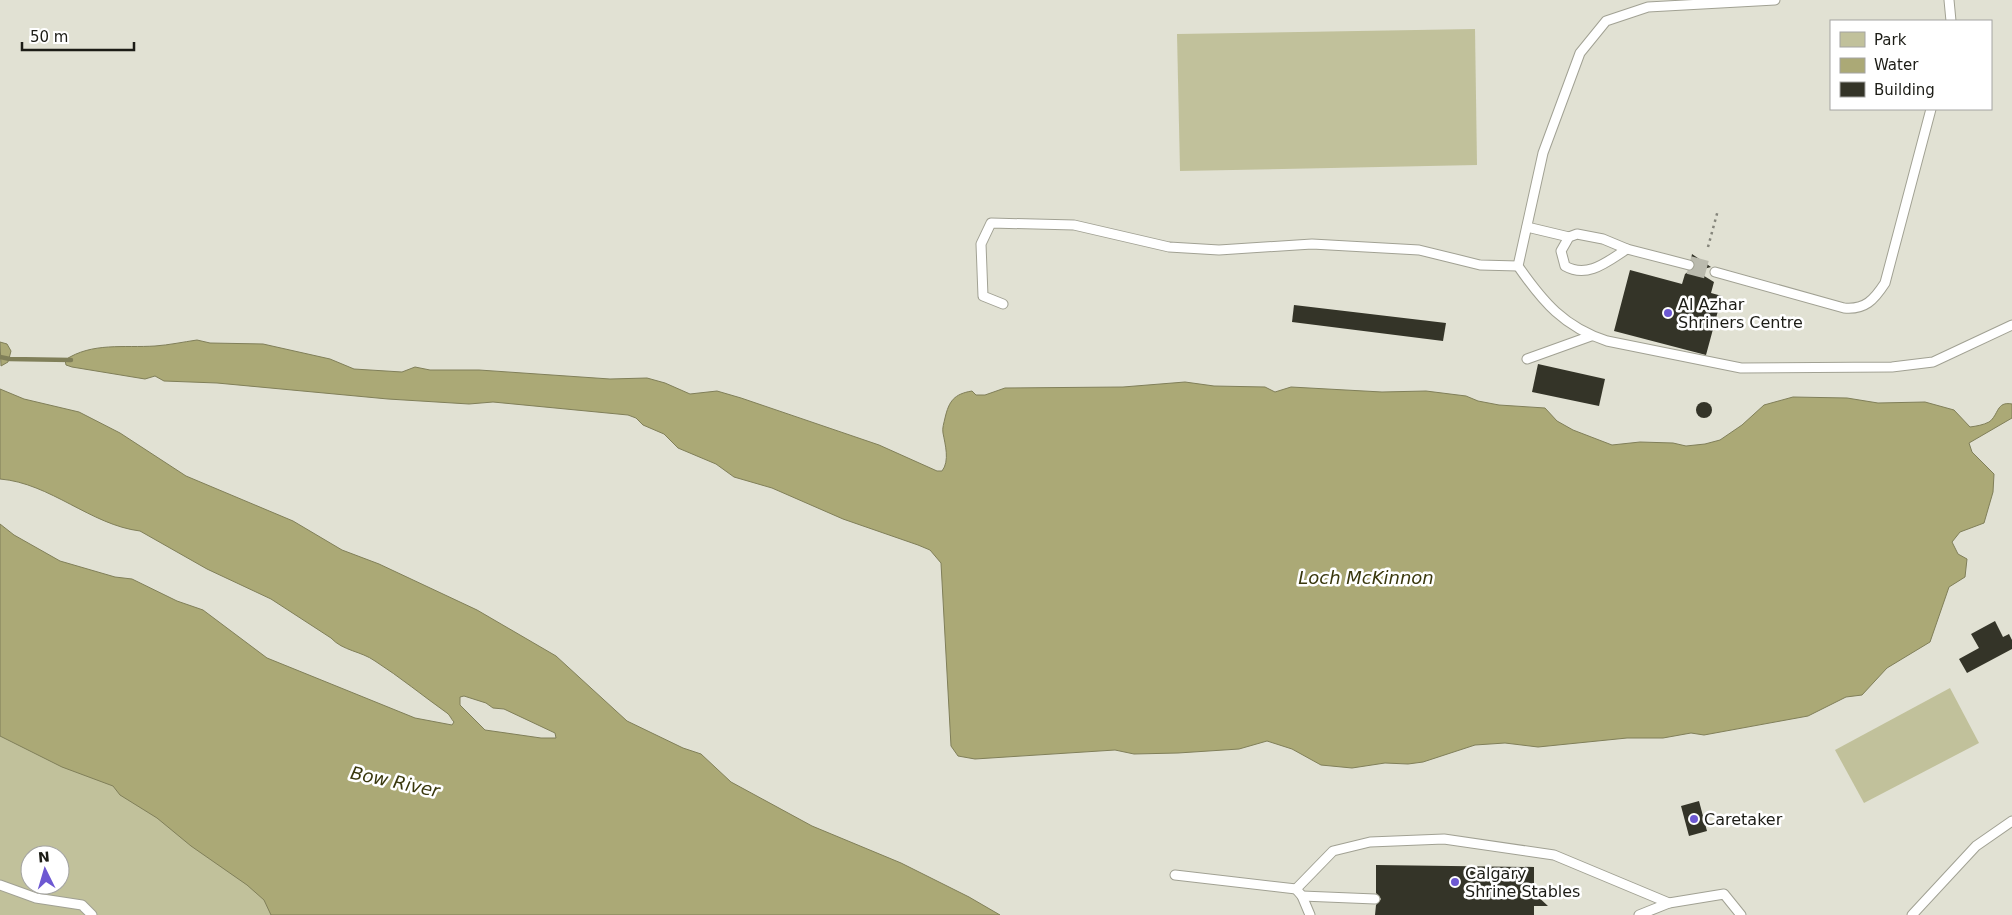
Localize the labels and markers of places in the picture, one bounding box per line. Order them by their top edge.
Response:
place label: Al Azhar Shriners Centre [1678,295,1803,332]
marker: Al Azhar Shriners Centre [1662,307,1674,319]
place label: Caretaker [1704,810,1783,829]
marker: Caretaker [1688,813,1700,825]
place label: Calgary Shrine Stables [1465,864,1580,901]
marker: Calgary Shrine Stables [1449,876,1461,888]

